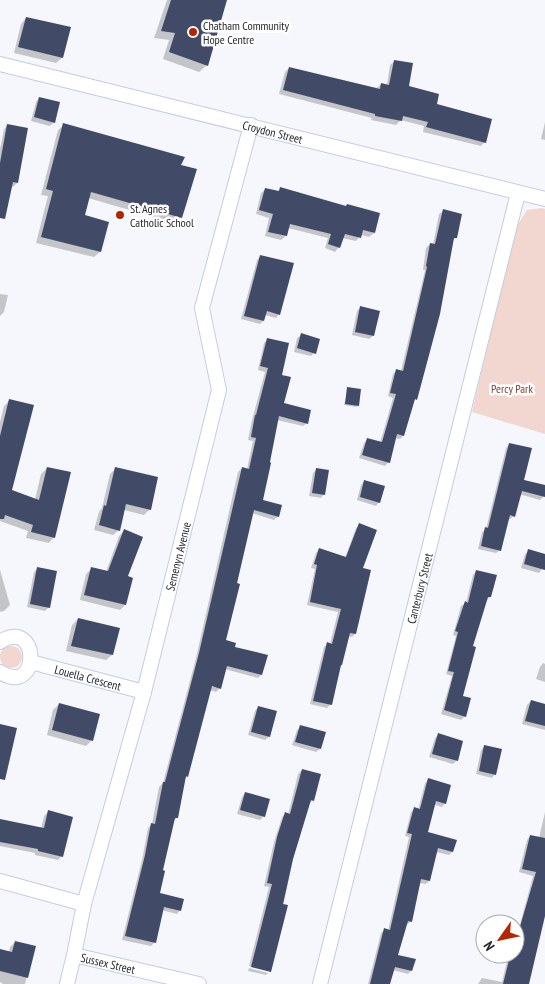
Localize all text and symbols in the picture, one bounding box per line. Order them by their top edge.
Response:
place label: Chatham Community Hope Centre [203,18,290,47]
marker: Chatham Community Hope Centre [187,26,199,38]
street label: Croydon Street [241,117,305,146]
place label: St. Agnes Catholic School [130,201,194,230]
marker: St. Agnes Catholic School [114,209,126,221]
park label: Percy Park [491,381,533,396]
street label: Semenyn Avenue [162,520,194,592]
street label: Canterbury Street [403,551,435,625]
street label: Louella Crescent [53,661,124,693]
north arrow [475,914,525,964]
text: N [479,938,499,954]
street label: Sussex Street [79,949,137,977]

